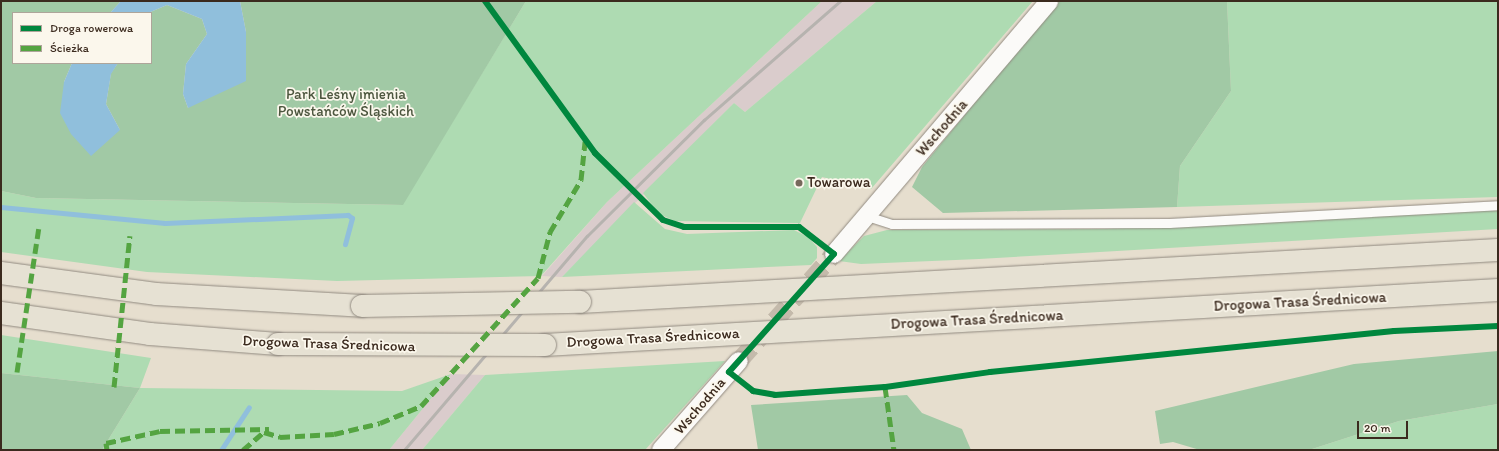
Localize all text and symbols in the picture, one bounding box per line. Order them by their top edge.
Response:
legend [12,12,152,64]
text: Droga rowerowa [50,21,133,35]
text: Ścieżka [50,41,89,55]
park label: Park Leśny imienia Powstańców Śląskich [278,85,414,120]
street label: Wschodnia [912,96,972,160]
place label: Towarowa [807,174,871,192]
marker: Towarowa [794,178,804,188]
street label: Drogowa Trasa Średnicowa [1213,288,1387,316]
street label: Drogowa Trasa Średnicowa [890,306,1064,334]
street label: Drogowa Trasa Średnicowa [566,324,740,352]
street label: Drogowa Trasa Średnicowa [242,332,416,356]
street label: Wschodnia [670,374,730,438]
scale bar [1359,413,1410,439]
text: 20 m [1364,421,1391,435]

